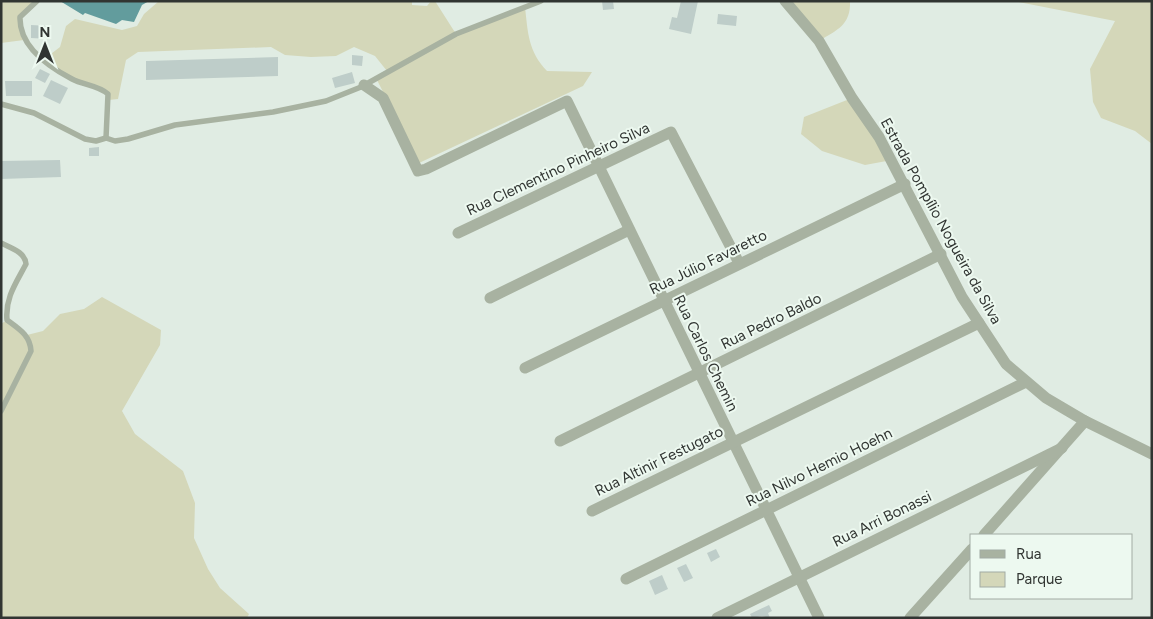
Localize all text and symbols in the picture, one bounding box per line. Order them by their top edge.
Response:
north arrow [20,20,70,70]
text: N [40,24,50,41]
street label: Estrada Pompílio Nogueira da Silva [877,115,1005,327]
street label: Rua Clementino Pinheiro Silva [464,119,652,219]
street label: Rua Júlio Favaretto [646,226,770,298]
street label: Rua Pedro Baldo [718,289,825,353]
street label: Rua Carlos Chemin [670,292,742,414]
street label: Rua Altinir Festugato [592,422,726,500]
street label: Rua Nilvo Hemio Hoehn [743,424,895,510]
street label: Rua Arri Bonassi [830,487,934,551]
legend [970,534,1133,599]
text: Rua [1016,545,1041,563]
text: Parque [1016,570,1063,588]

